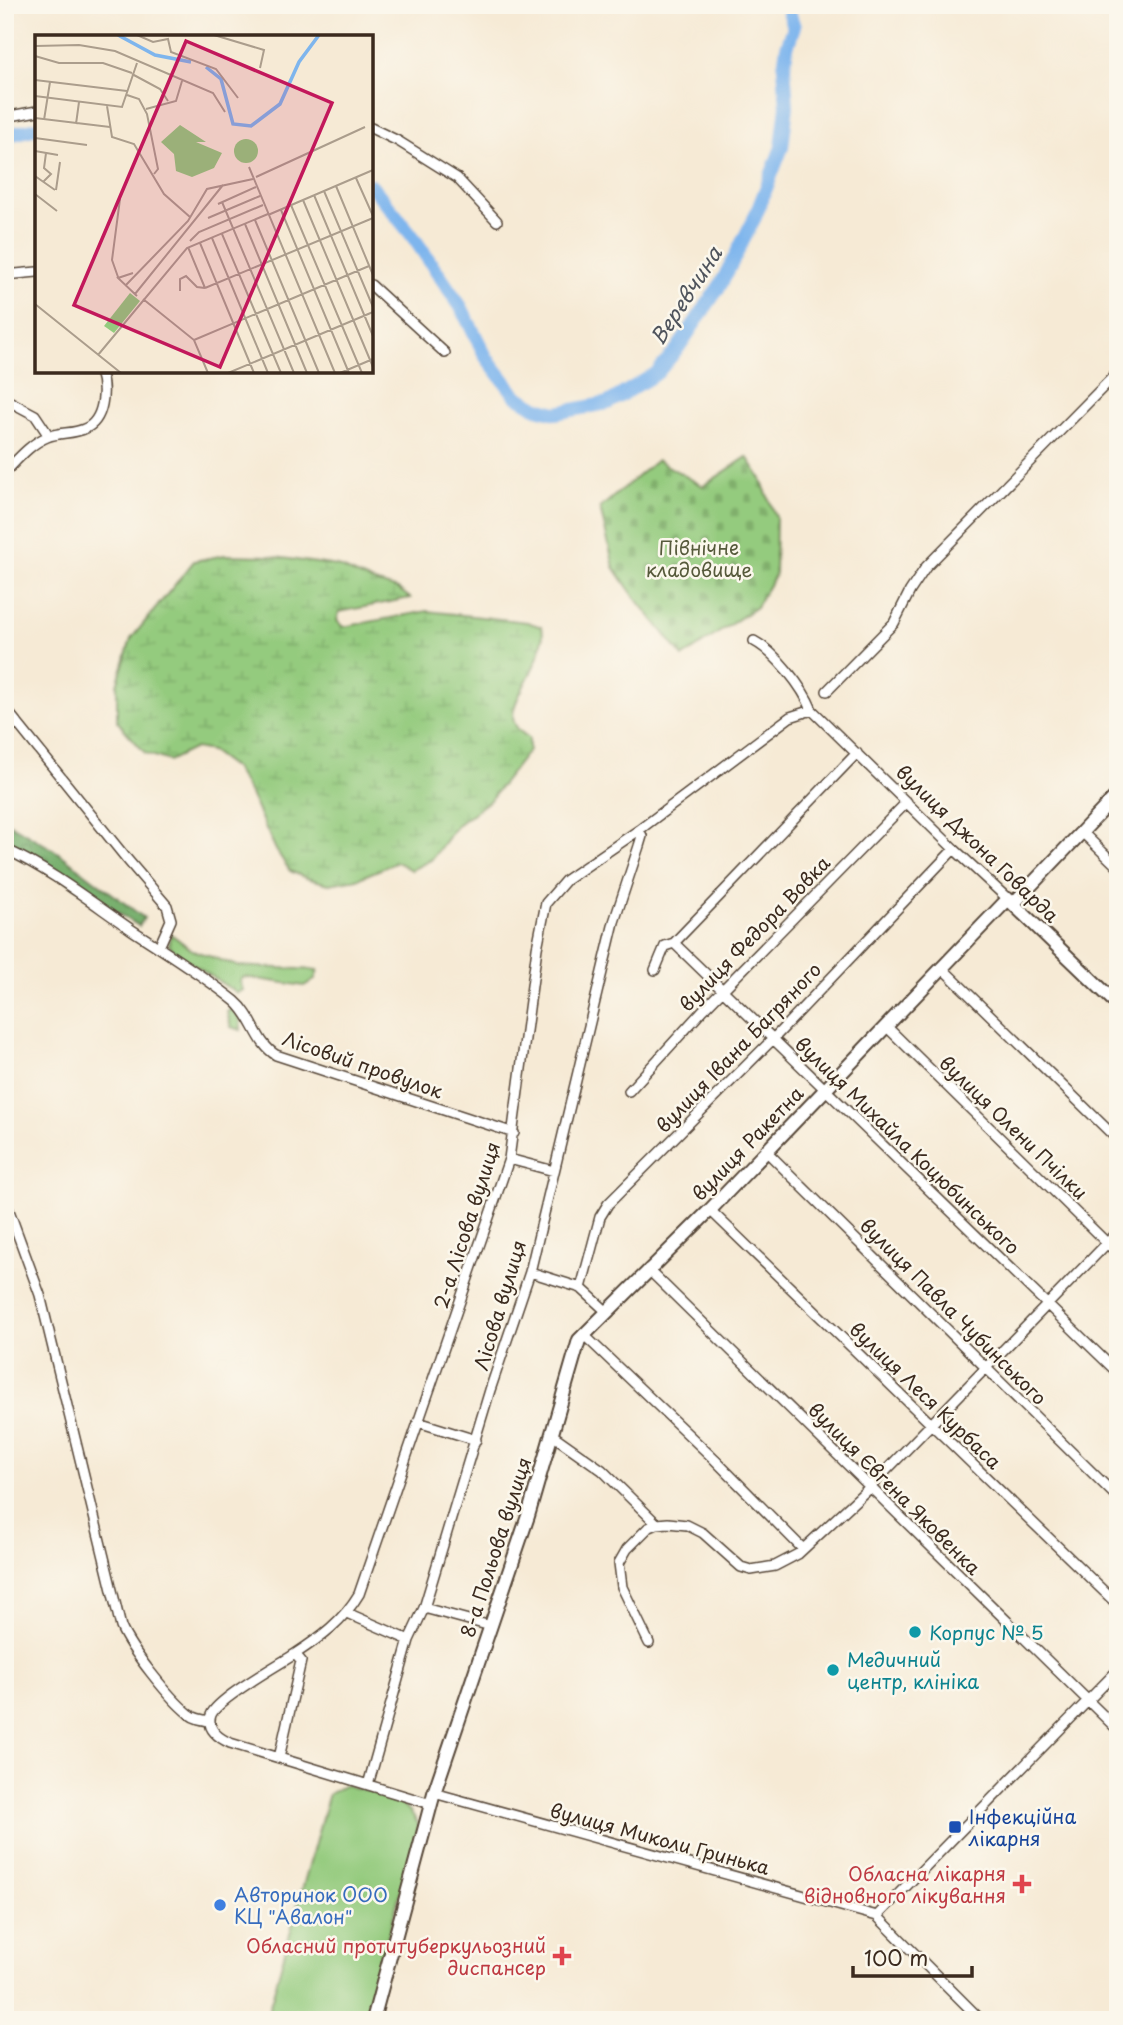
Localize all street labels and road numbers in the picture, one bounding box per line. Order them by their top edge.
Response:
street label: вулиця Джона Говарда [890,758,1066,929]
street label: вулиця Федора Вовка [672,849,836,1017]
street label: вулиця Івана Багряного [649,955,827,1139]
street label: Лісовий провулок [279,1023,448,1105]
street label: вулиця Михайла Коцюбинського [789,1030,1027,1260]
street label: вулиця Олени Пчілки [934,1049,1094,1205]
street label: вулиця Ракетна [685,1079,809,1207]
street label: 2-а Лісова вулиця [428,1138,504,1312]
street label: вулиця Павла Чубинського [854,1211,1054,1411]
street label: Лісова вулиця [468,1237,530,1373]
street label: вулиця Леся Курбаса [844,1315,1008,1475]
street label: вулиця Євгена Яковенка [802,1395,988,1581]
street label: 8-а Польова вулиця [453,1453,537,1641]
street label: вулиця Миколи Гринька [547,1795,773,1881]

